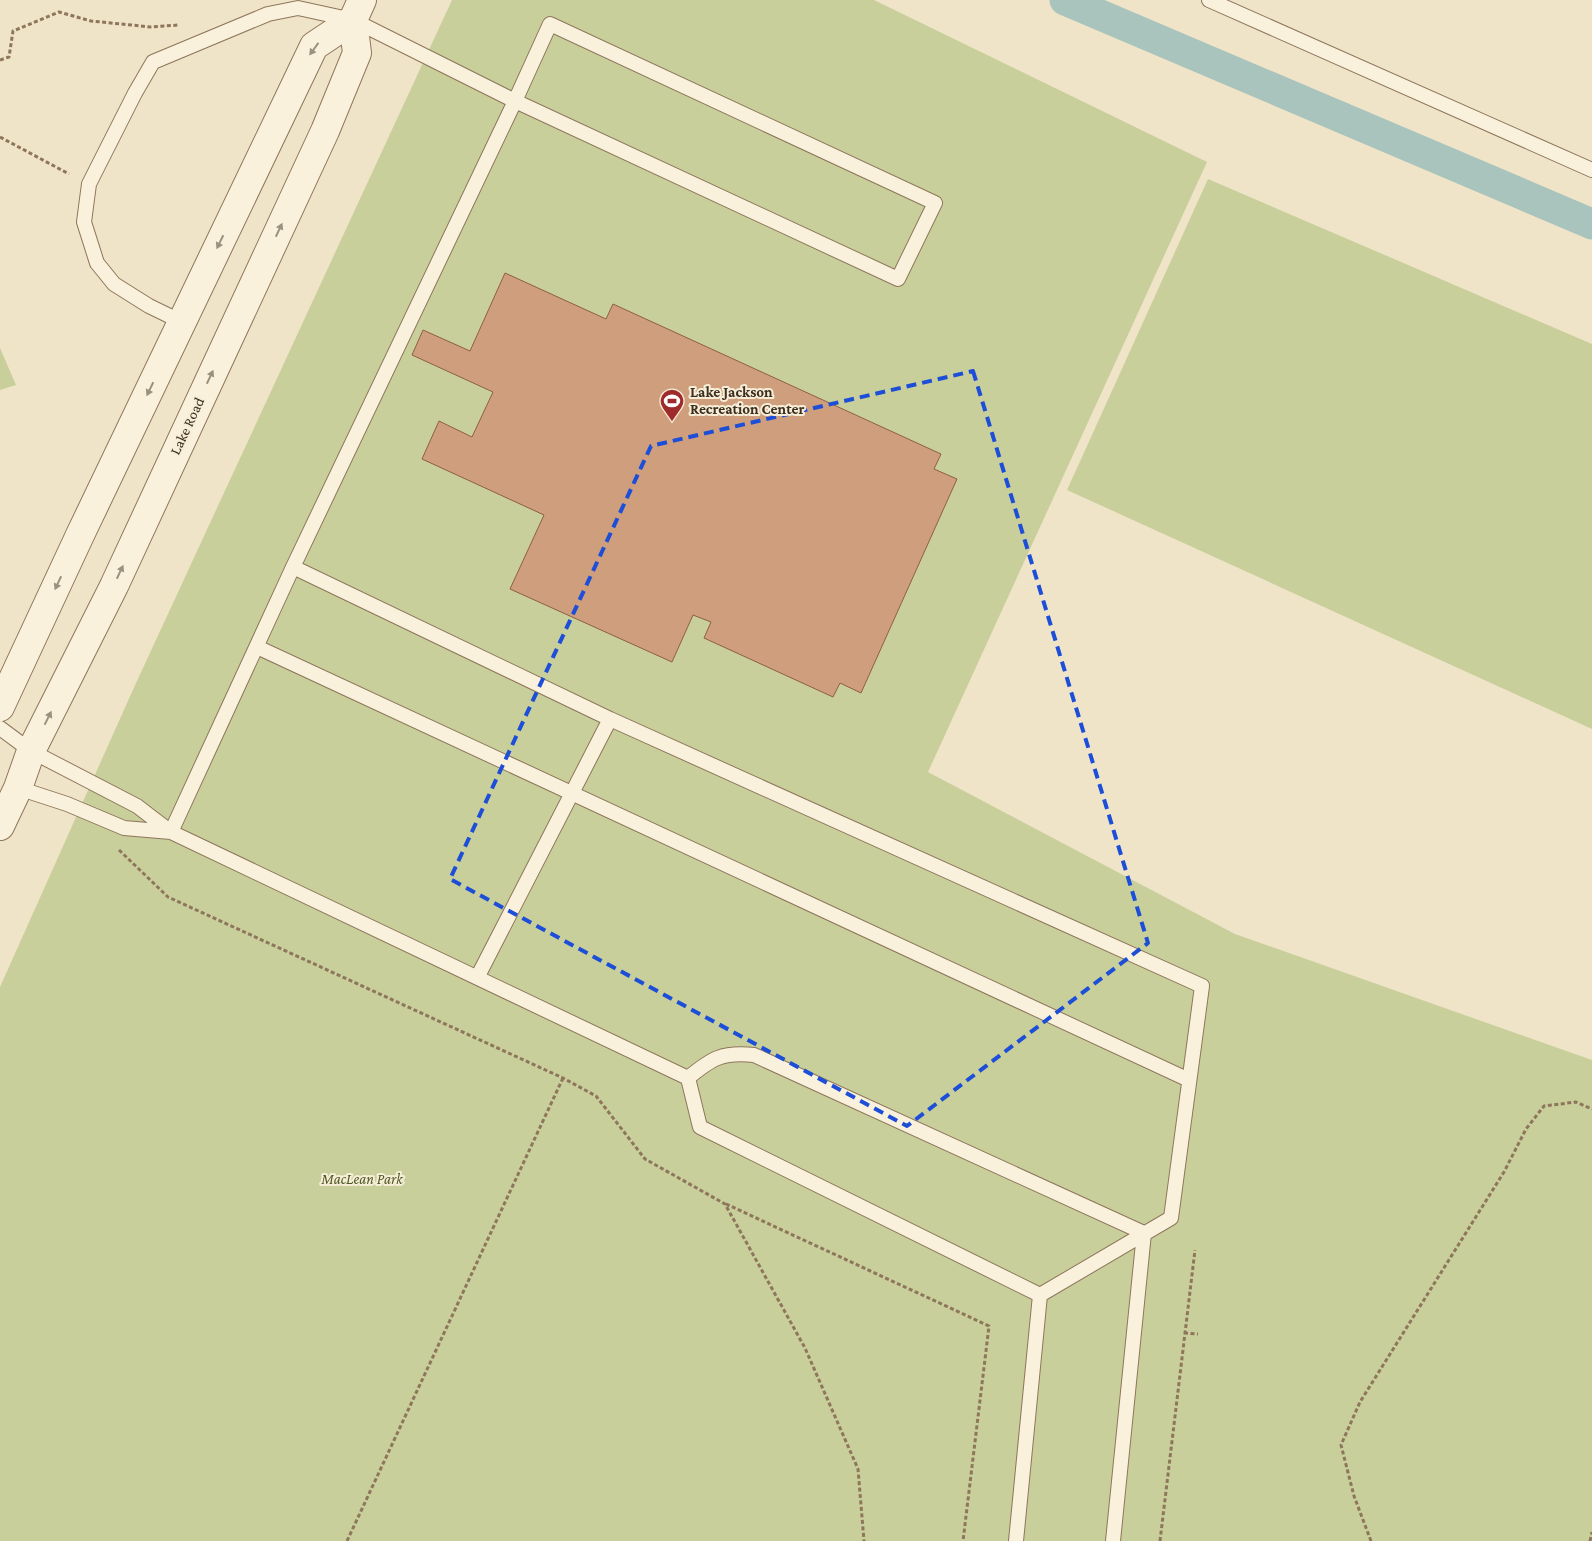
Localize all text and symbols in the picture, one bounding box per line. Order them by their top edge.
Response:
one-way arrow [309,43,319,56]
one-way arrow [275,223,283,237]
one-way arrow [216,235,224,249]
one-way arrow [206,370,214,384]
one-way arrow [146,382,154,396]
place label: Lake Jackson Recreation Center [690,384,804,417]
sports icon: Lake Jackson Recreation Center [659,388,685,422]
street label: Lake Road [167,395,207,457]
one-way arrow [116,565,124,579]
one-way arrow [53,576,61,590]
one-way arrow [44,711,52,725]
park label: MacLean Park [320,1171,404,1187]

